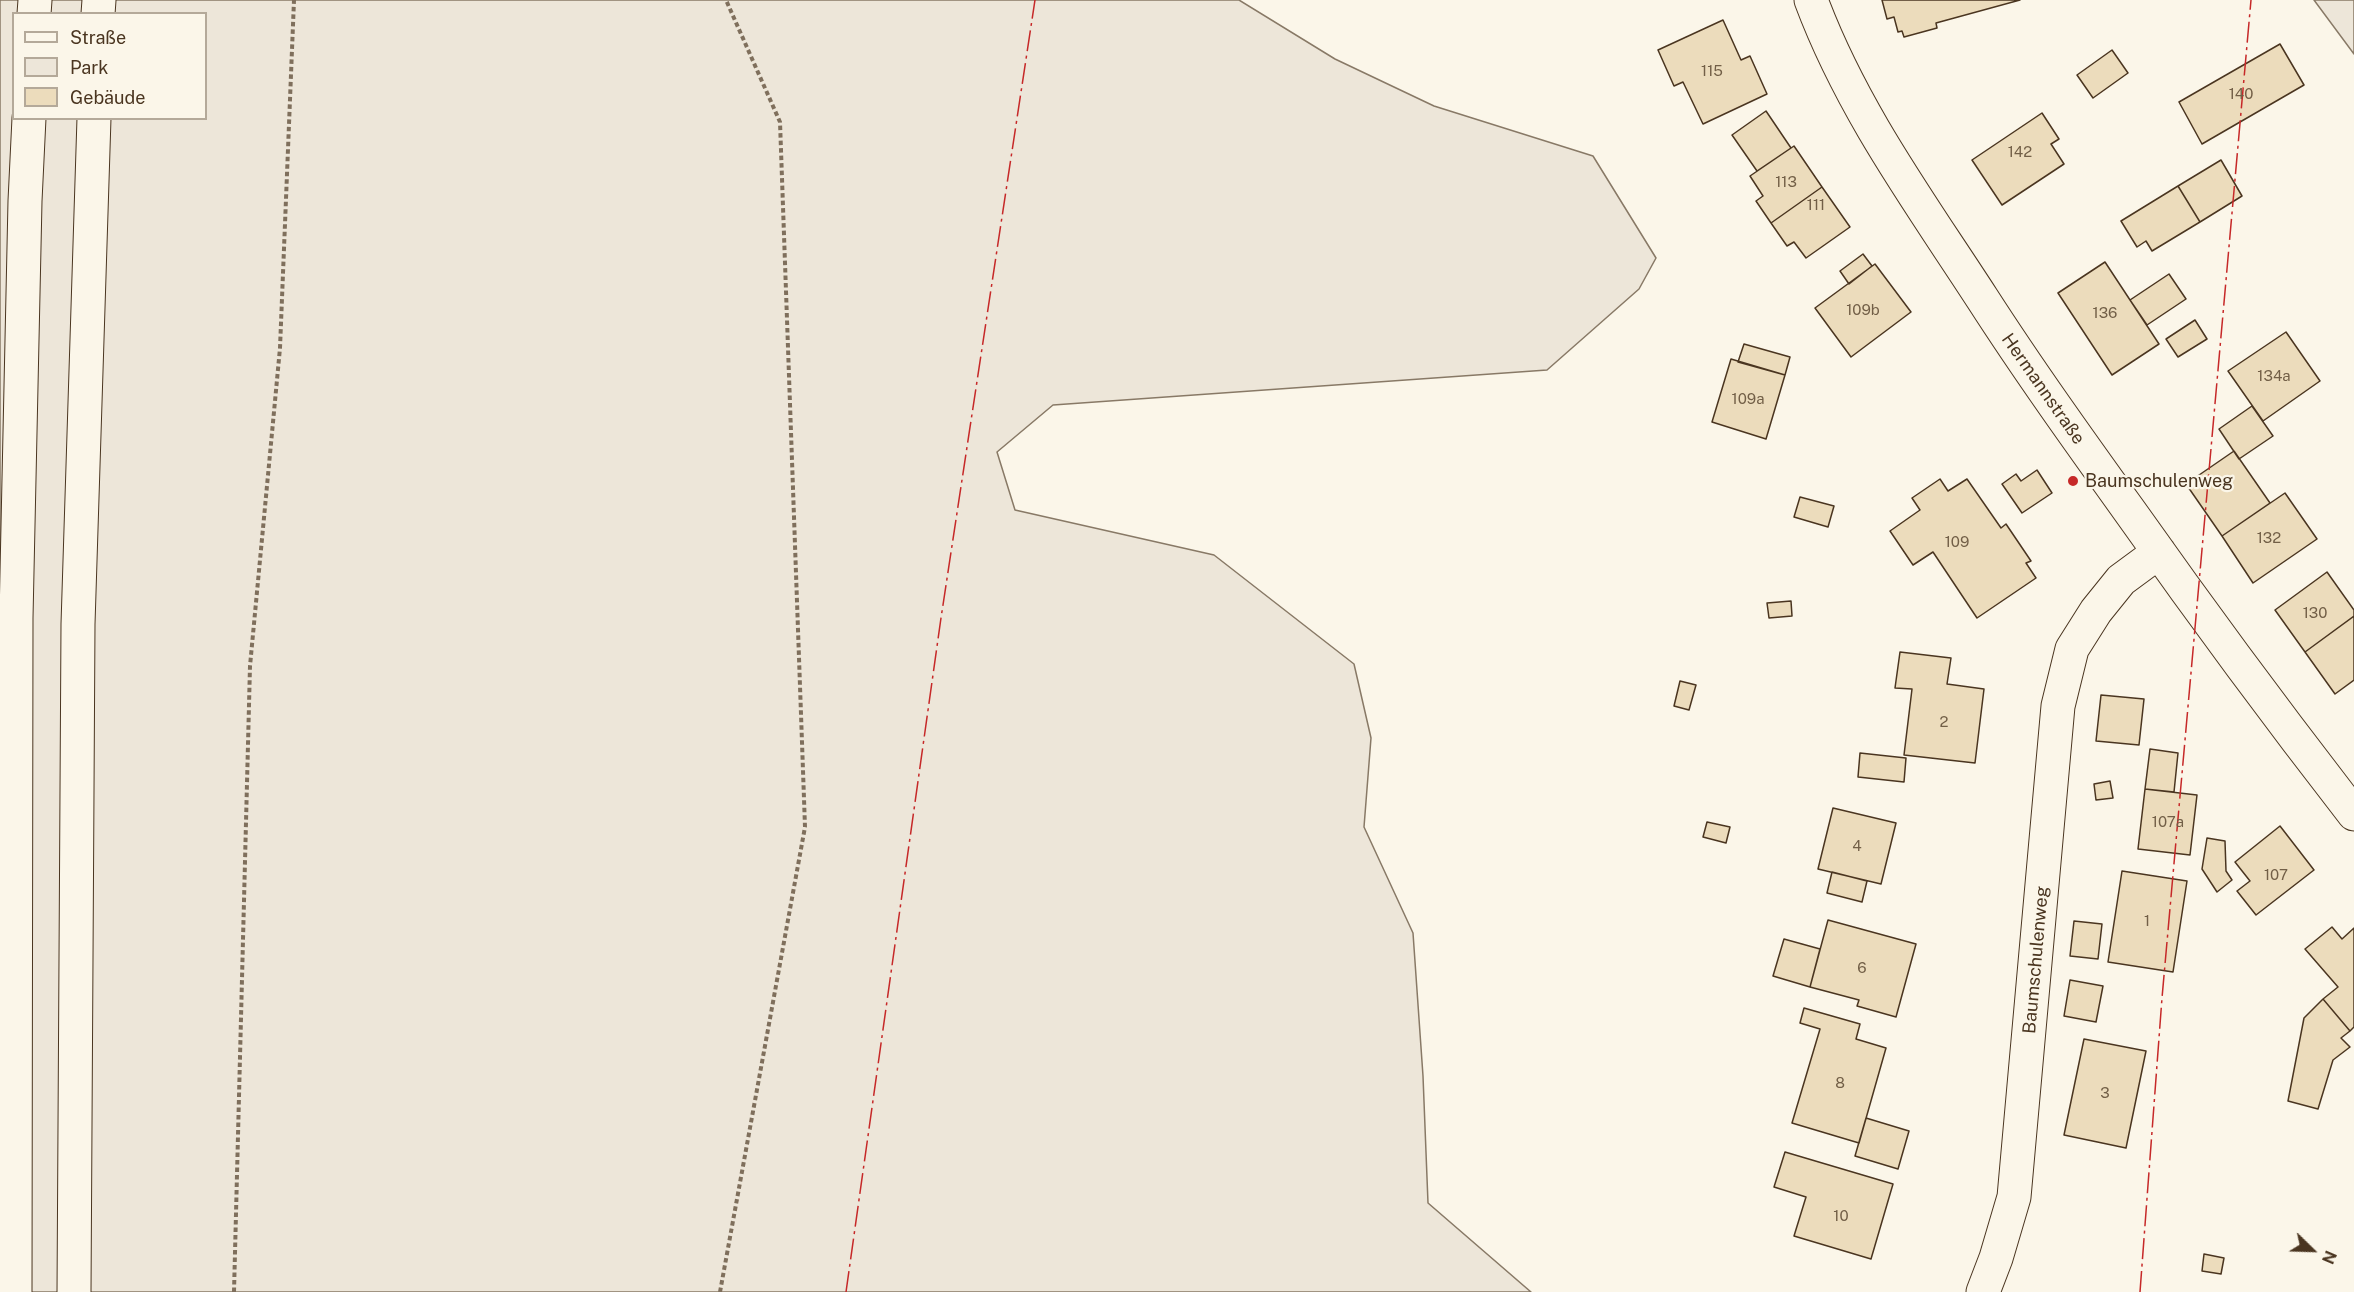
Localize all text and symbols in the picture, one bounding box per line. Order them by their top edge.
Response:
legend [12,12,207,120]
text: Straße [70,27,126,48]
text: Park [70,57,108,78]
house number: 115 [1701,62,1723,80]
house number: 140 [2229,85,2253,103]
text: Gebäude [70,87,145,108]
house number: 142 [2008,143,2032,161]
house number: 113 [1775,173,1797,191]
house number: 111 [1807,196,1825,214]
house number: 109b [1846,301,1880,319]
house number: 136 [2093,304,2117,322]
street label: Hermannstraße [1997,329,2089,449]
house number: 134a [2257,367,2291,385]
house number: 109a [1732,390,1764,408]
place label: Baumschulenweg [2085,470,2233,492]
marker: Baumschulenweg [2066,474,2080,488]
house number: 132 [2257,529,2281,547]
house number: 109 [1945,533,1969,551]
house number: 130 [2303,604,2327,622]
house number: 2 [1940,713,1948,731]
house number: 107a [2152,813,2184,831]
house number: 4 [1852,837,1862,855]
house number: 107 [2264,866,2288,884]
street label: Baumschulenweg [2019,885,2053,1035]
house number: 1 [2144,912,2150,930]
house number: 6 [1857,959,1867,977]
house number: 8 [1835,1074,1845,1092]
house number: 3 [2100,1084,2110,1102]
house number: 10 [1833,1207,1849,1225]
north arrow [2282,1220,2342,1280]
text: N [2318,1248,2340,1267]

